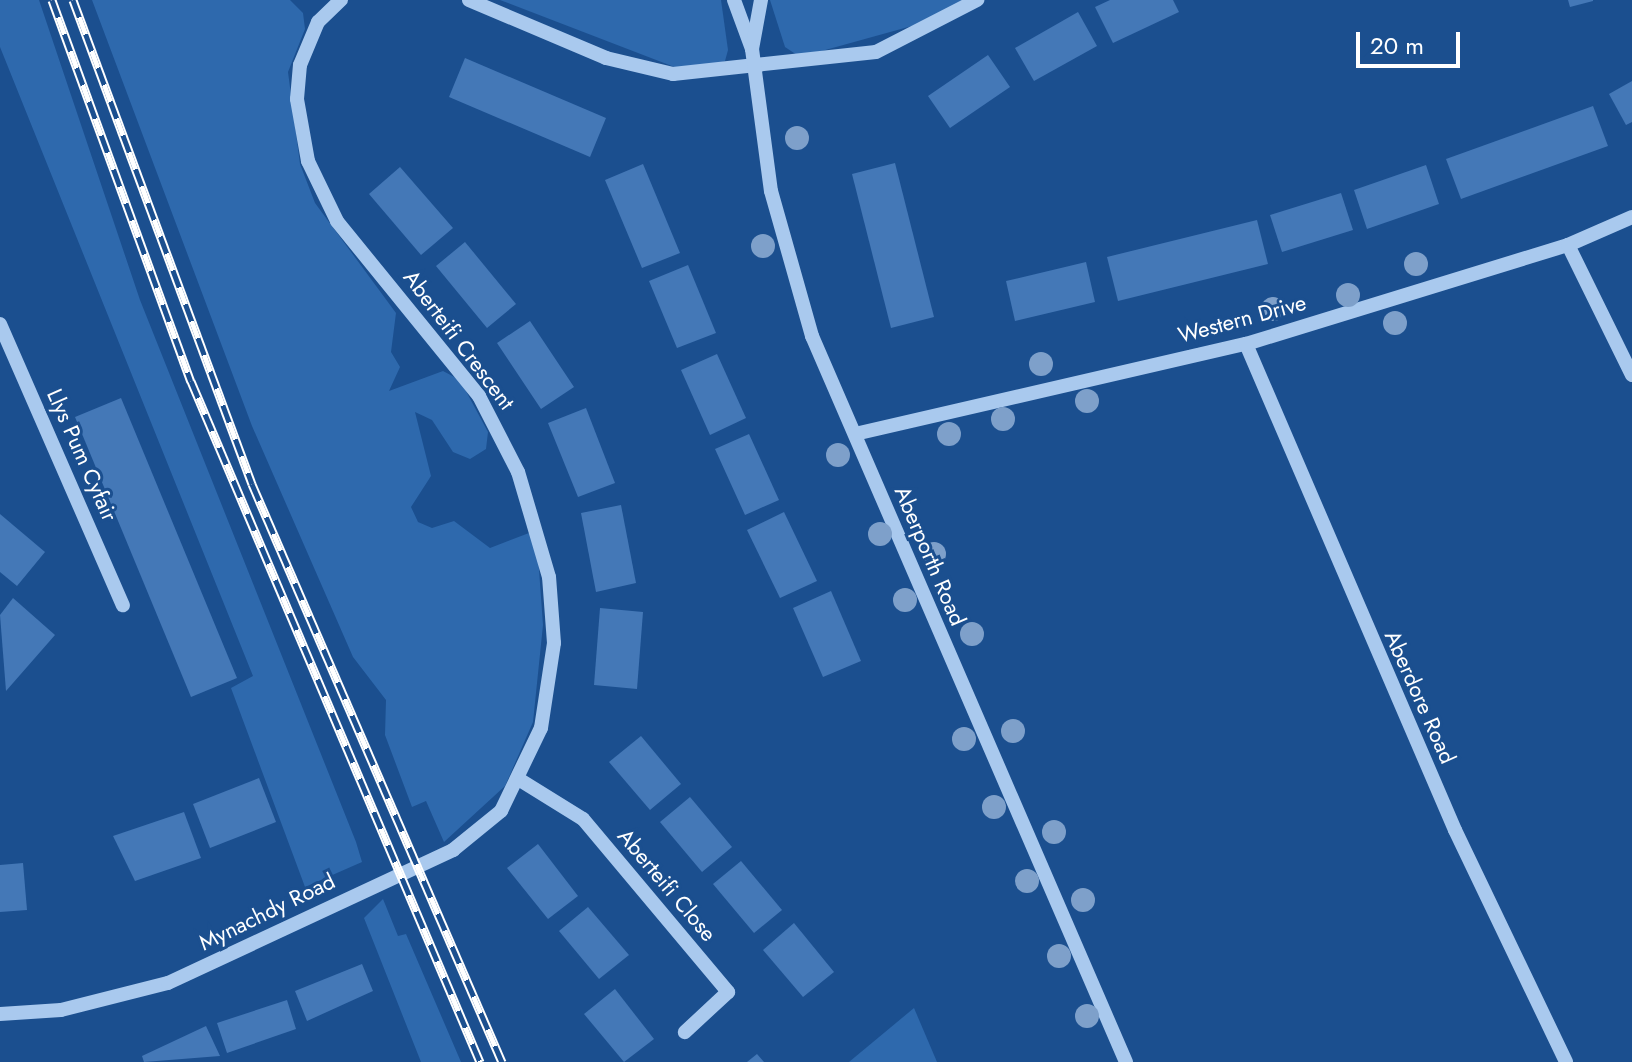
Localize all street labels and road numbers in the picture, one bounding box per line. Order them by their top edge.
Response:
street label: Aberteifi Crescent [398,265,520,415]
street label: Western Drive [1175,289,1309,349]
street label: Llys Pum Cyfair [41,385,123,525]
street label: Aberporth Road [889,482,971,630]
street label: Aberdore Road [1379,626,1461,768]
street label: Aberteifi Close [612,823,722,947]
street label: Mynachdy Road [195,868,339,956]

